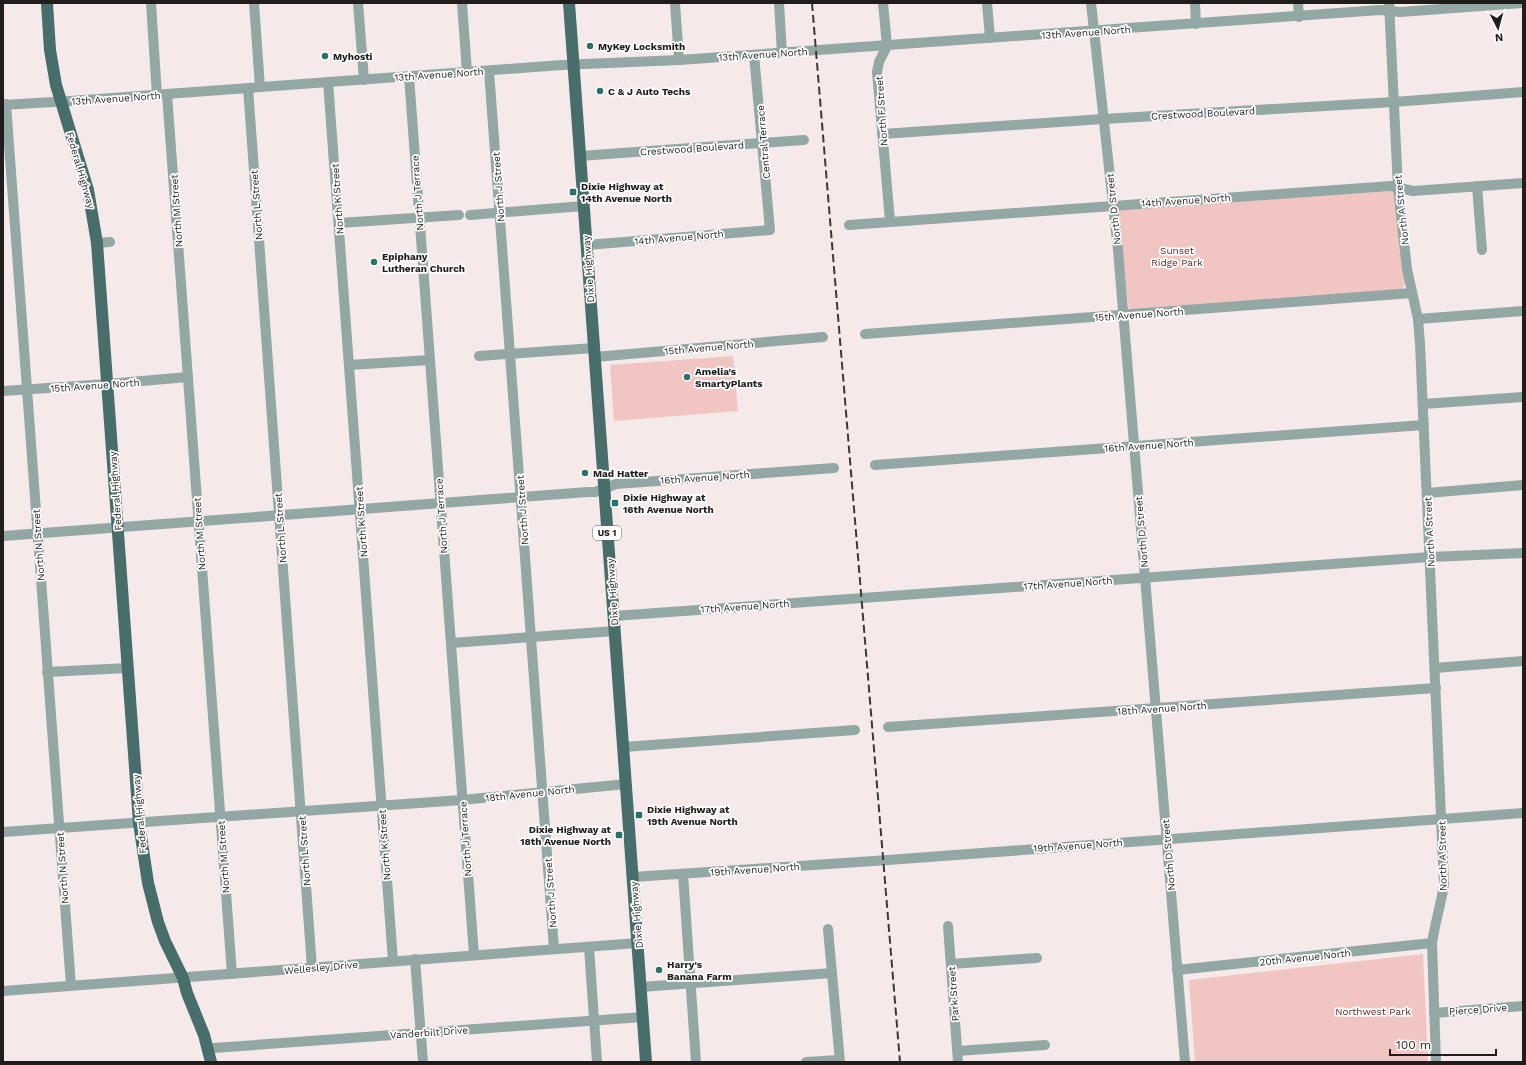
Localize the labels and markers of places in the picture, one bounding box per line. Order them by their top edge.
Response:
marker: MyKey Locksmith [585,41,595,51]
place label: MyKey Locksmith [598,41,685,52]
marker: Myhosti [320,51,330,61]
place label: Myhosti [333,51,373,62]
marker: C & J Auto Techs [595,86,605,96]
place label: C & J Auto Techs [608,86,691,97]
place label: Dixie Highway at 14th Avenue North [581,181,672,204]
marker: Dixie Highway at 14th Avenue North [568,187,578,197]
place label: Epiphany Lutheran Church [382,251,465,274]
marker: Epiphany Lutheran Church [369,257,379,267]
place label: Amelia's SmartyPlants [695,366,763,389]
marker: Amelia's SmartyPlants [682,372,692,382]
marker: Mad Hatter [580,468,590,478]
place label: Mad Hatter [593,468,649,479]
place label: Dixie Highway at 16th Avenue North [623,492,714,515]
marker: Dixie Highway at 16th Avenue North [610,498,620,508]
place label: Dixie Highway at 19th Avenue North [647,804,738,827]
marker: Dixie Highway at 19th Avenue North [634,810,644,820]
place label: Dixie Highway at 18th Avenue North [520,824,612,847]
marker: Dixie Highway at 18th Avenue North [614,830,624,840]
place label: Harry's Banana Farm [667,959,732,982]
marker: Harry's Banana Farm [654,965,664,975]

